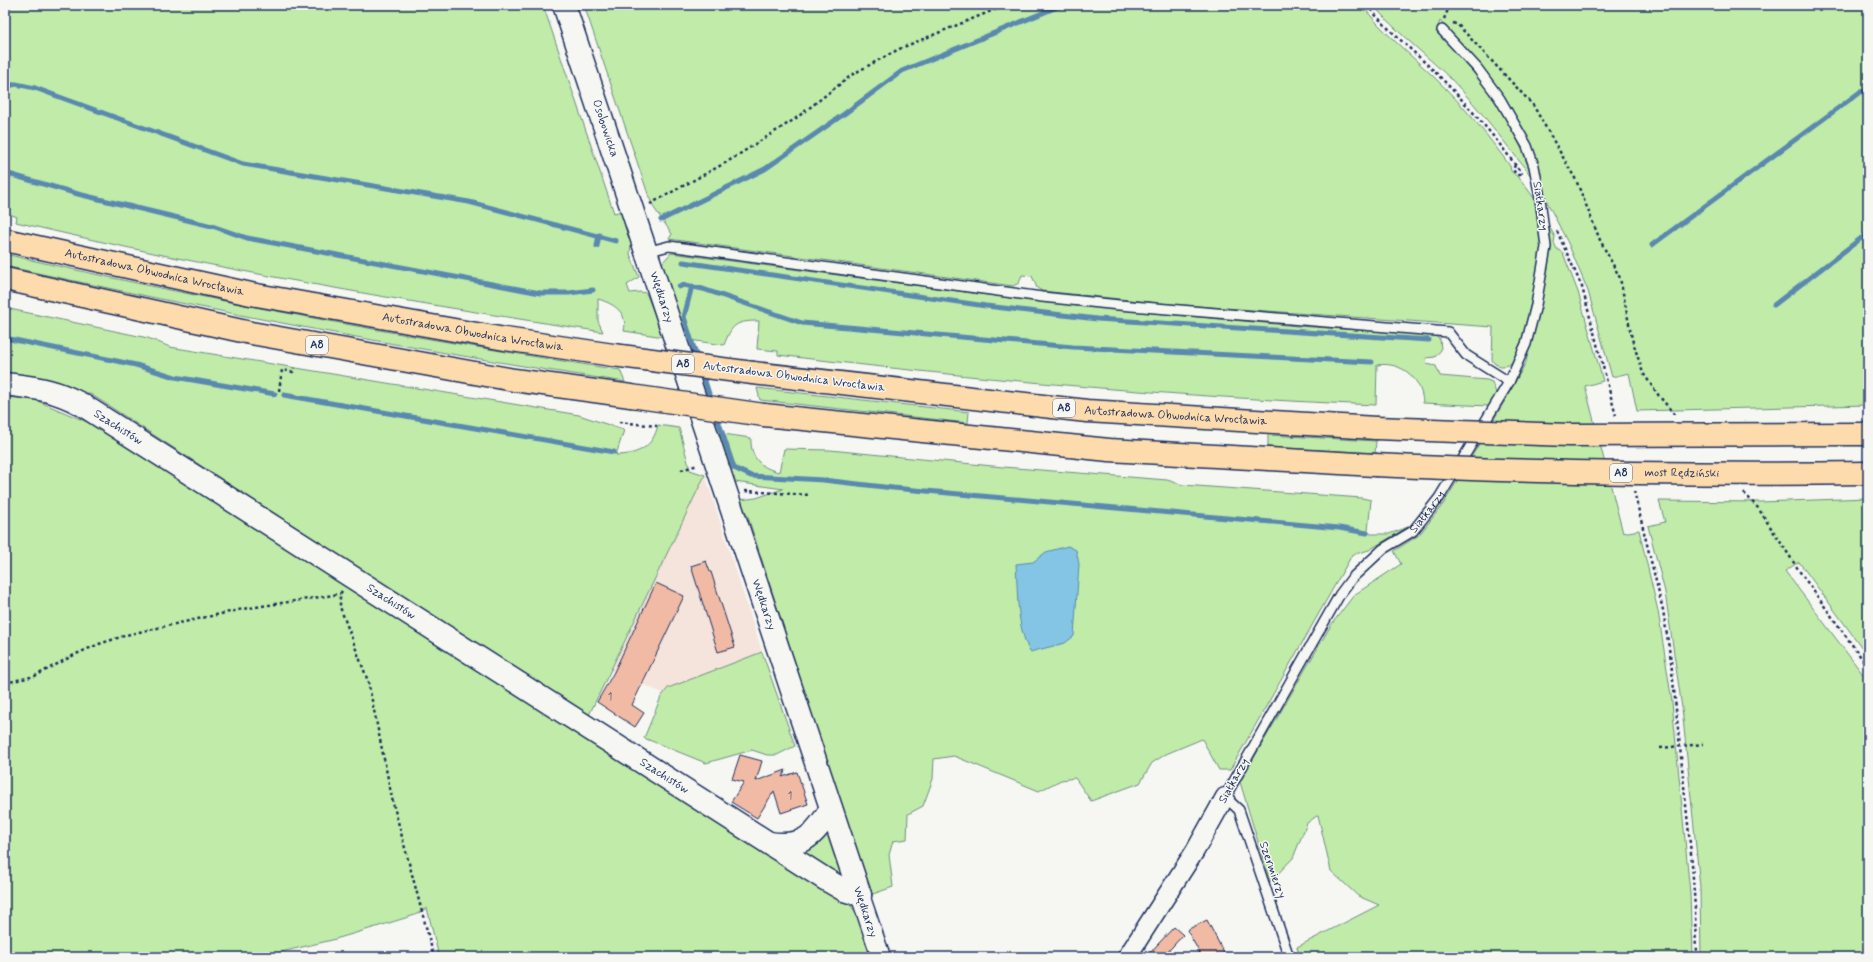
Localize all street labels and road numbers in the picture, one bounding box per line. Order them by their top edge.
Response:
street label: Osobowicka [588,98,622,159]
street label: Siatkarzy [1528,180,1552,232]
street label: Autostradowa Obwodnica Wrocławia [63,245,247,300]
street label: Wędkarzy [645,270,677,325]
street label: Autostradowa Obwodnica Wrocławia [381,309,565,356]
road number: A8 [306,336,328,354]
road number: A8 [672,355,694,373]
street label: Autostradowa Obwodnica Wrocławia [702,358,887,396]
road number: A8 [1053,399,1075,417]
street label: Autostradowa Obwodnica Wrocławia [1084,403,1269,430]
street label: Szachistów [90,406,146,449]
road number: A8 [1610,464,1632,482]
street label: most Rędziński [1644,465,1720,482]
street label: Siatkarzy [1406,488,1449,537]
street label: Wędkarzy [747,577,779,632]
street label: Szachistów [363,580,419,624]
street label: Szachistów [636,755,692,798]
street label: Siatkarzy [1215,755,1253,807]
street label: Szermierzy [1255,839,1289,901]
street label: Wędkarzy [849,884,881,940]

